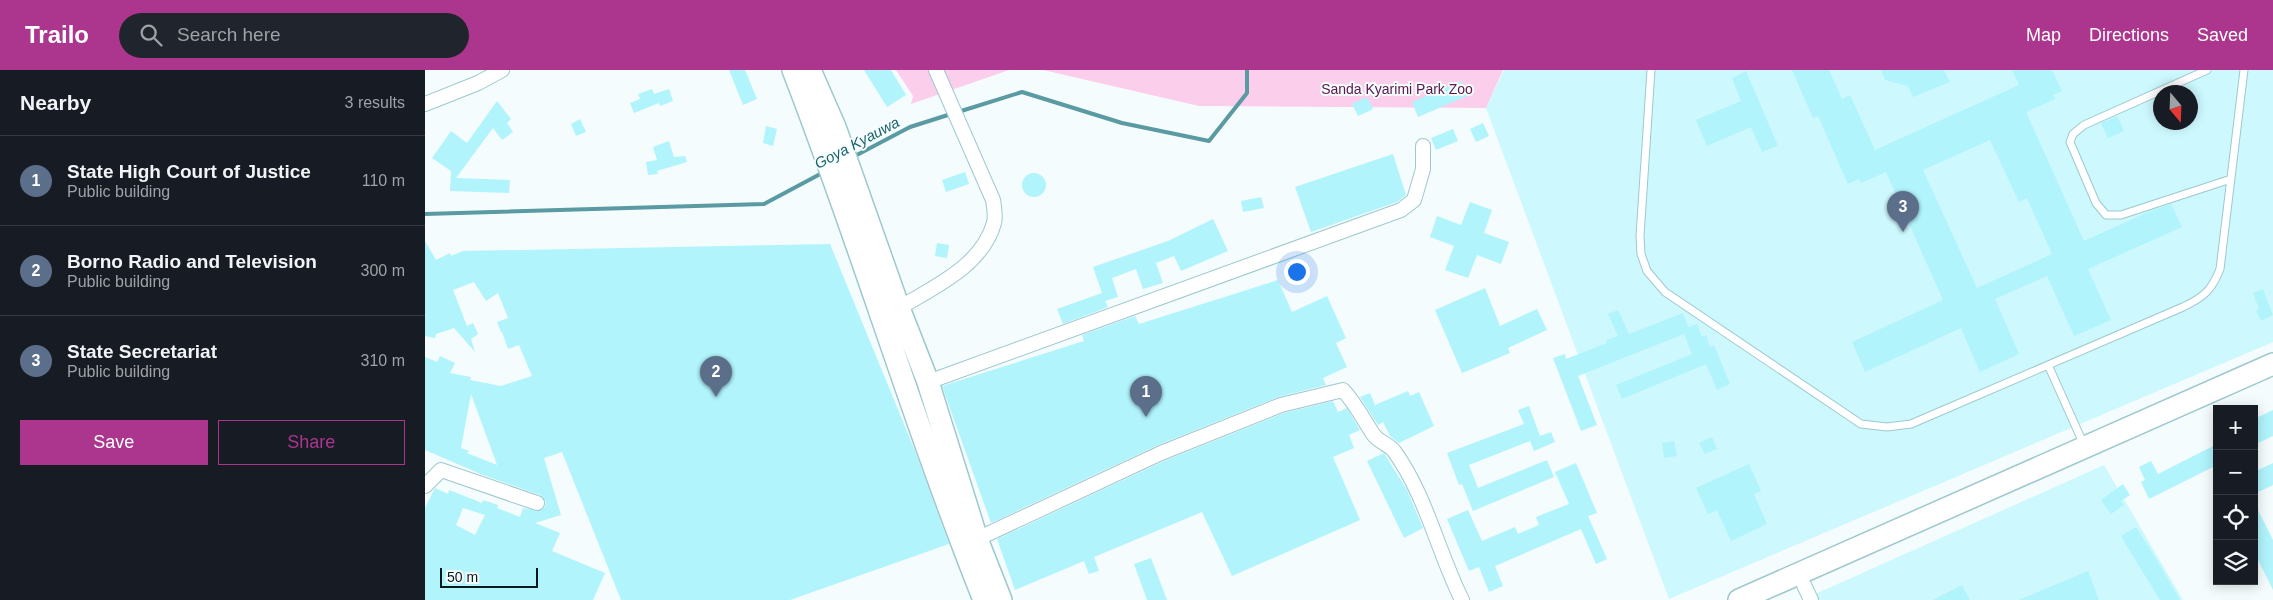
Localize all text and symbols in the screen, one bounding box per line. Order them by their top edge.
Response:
search box [119,13,469,58]
text: Trailo [25,21,89,48]
icon: search [137,21,165,49]
text: Search here [177,24,281,45]
text: Map [2026,25,2061,45]
text: Directions [2089,25,2169,45]
text: Saved [2197,25,2248,45]
park label: Sanda Kyarimi Park Zoo [1321,81,1473,97]
north arrow [2153,85,2198,130]
text: Nearby [20,91,91,114]
text: 3 results [345,94,405,111]
water label: Goya Kyauwa [812,113,902,172]
text: State High Court of Justice [67,161,311,182]
text: 1 [32,172,40,189]
text: 110 m [362,172,405,189]
text: Public building [67,183,170,200]
pin: 3 [1887,191,1919,232]
text: Borno Radio and Television [67,251,317,272]
your location [1284,259,1310,285]
text: 2 [32,262,40,279]
text: 300 m [361,262,405,279]
text: Public building [67,273,170,290]
text: State Secretariat [67,341,217,362]
text: 3 [32,352,40,369]
text: 310 m [361,352,405,369]
pin: 2 [700,356,732,397]
text: Public building [67,363,170,380]
pin: 1 [1130,376,1162,417]
map controls [2213,405,2258,585]
button: + [2213,405,2258,450]
button: Save [20,420,208,465]
button: Share [218,420,405,465]
button: − [2213,450,2258,495]
button: locate [2213,495,2258,540]
button: layers [2213,540,2258,585]
scale bar [440,565,537,588]
text: 50 m [447,569,478,585]

